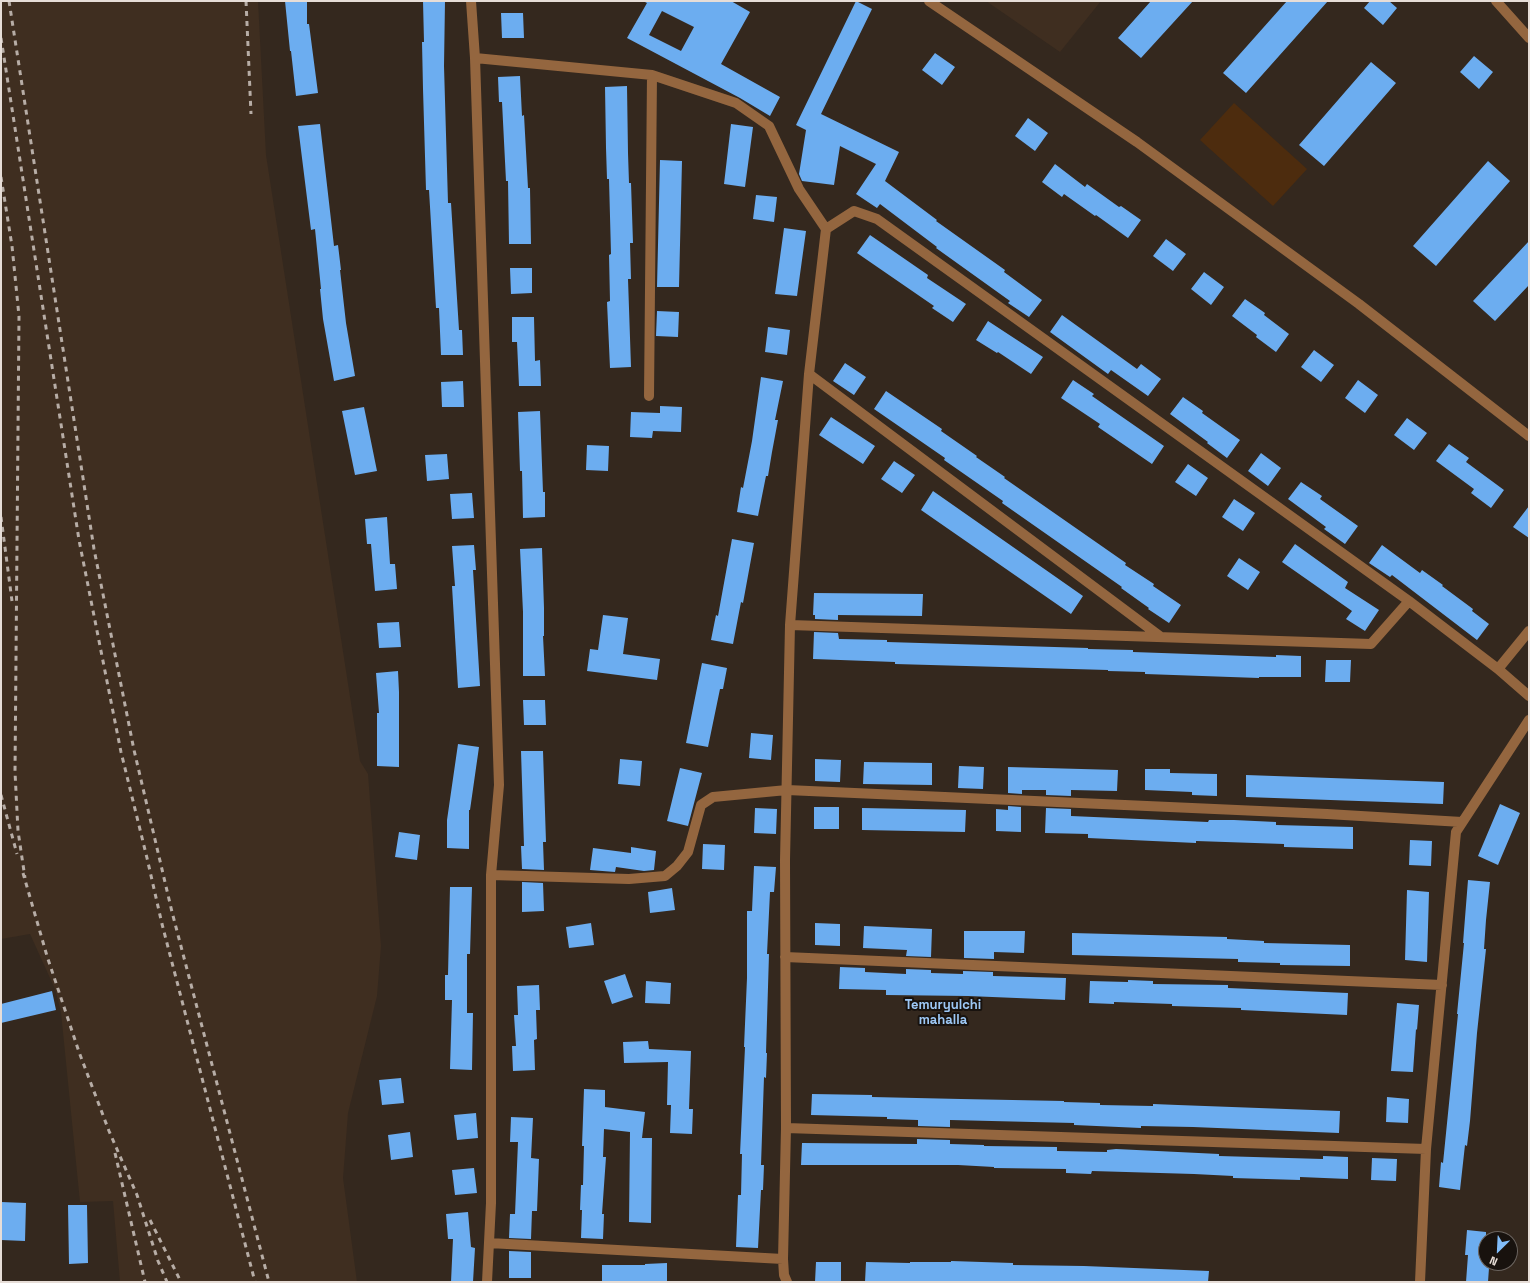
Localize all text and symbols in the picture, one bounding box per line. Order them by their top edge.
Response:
district label: Temuryulchi mahalla [905,997,981,1028]
north arrow [1478,1231,1518,1271]
text: N [1487,1253,1500,1269]

